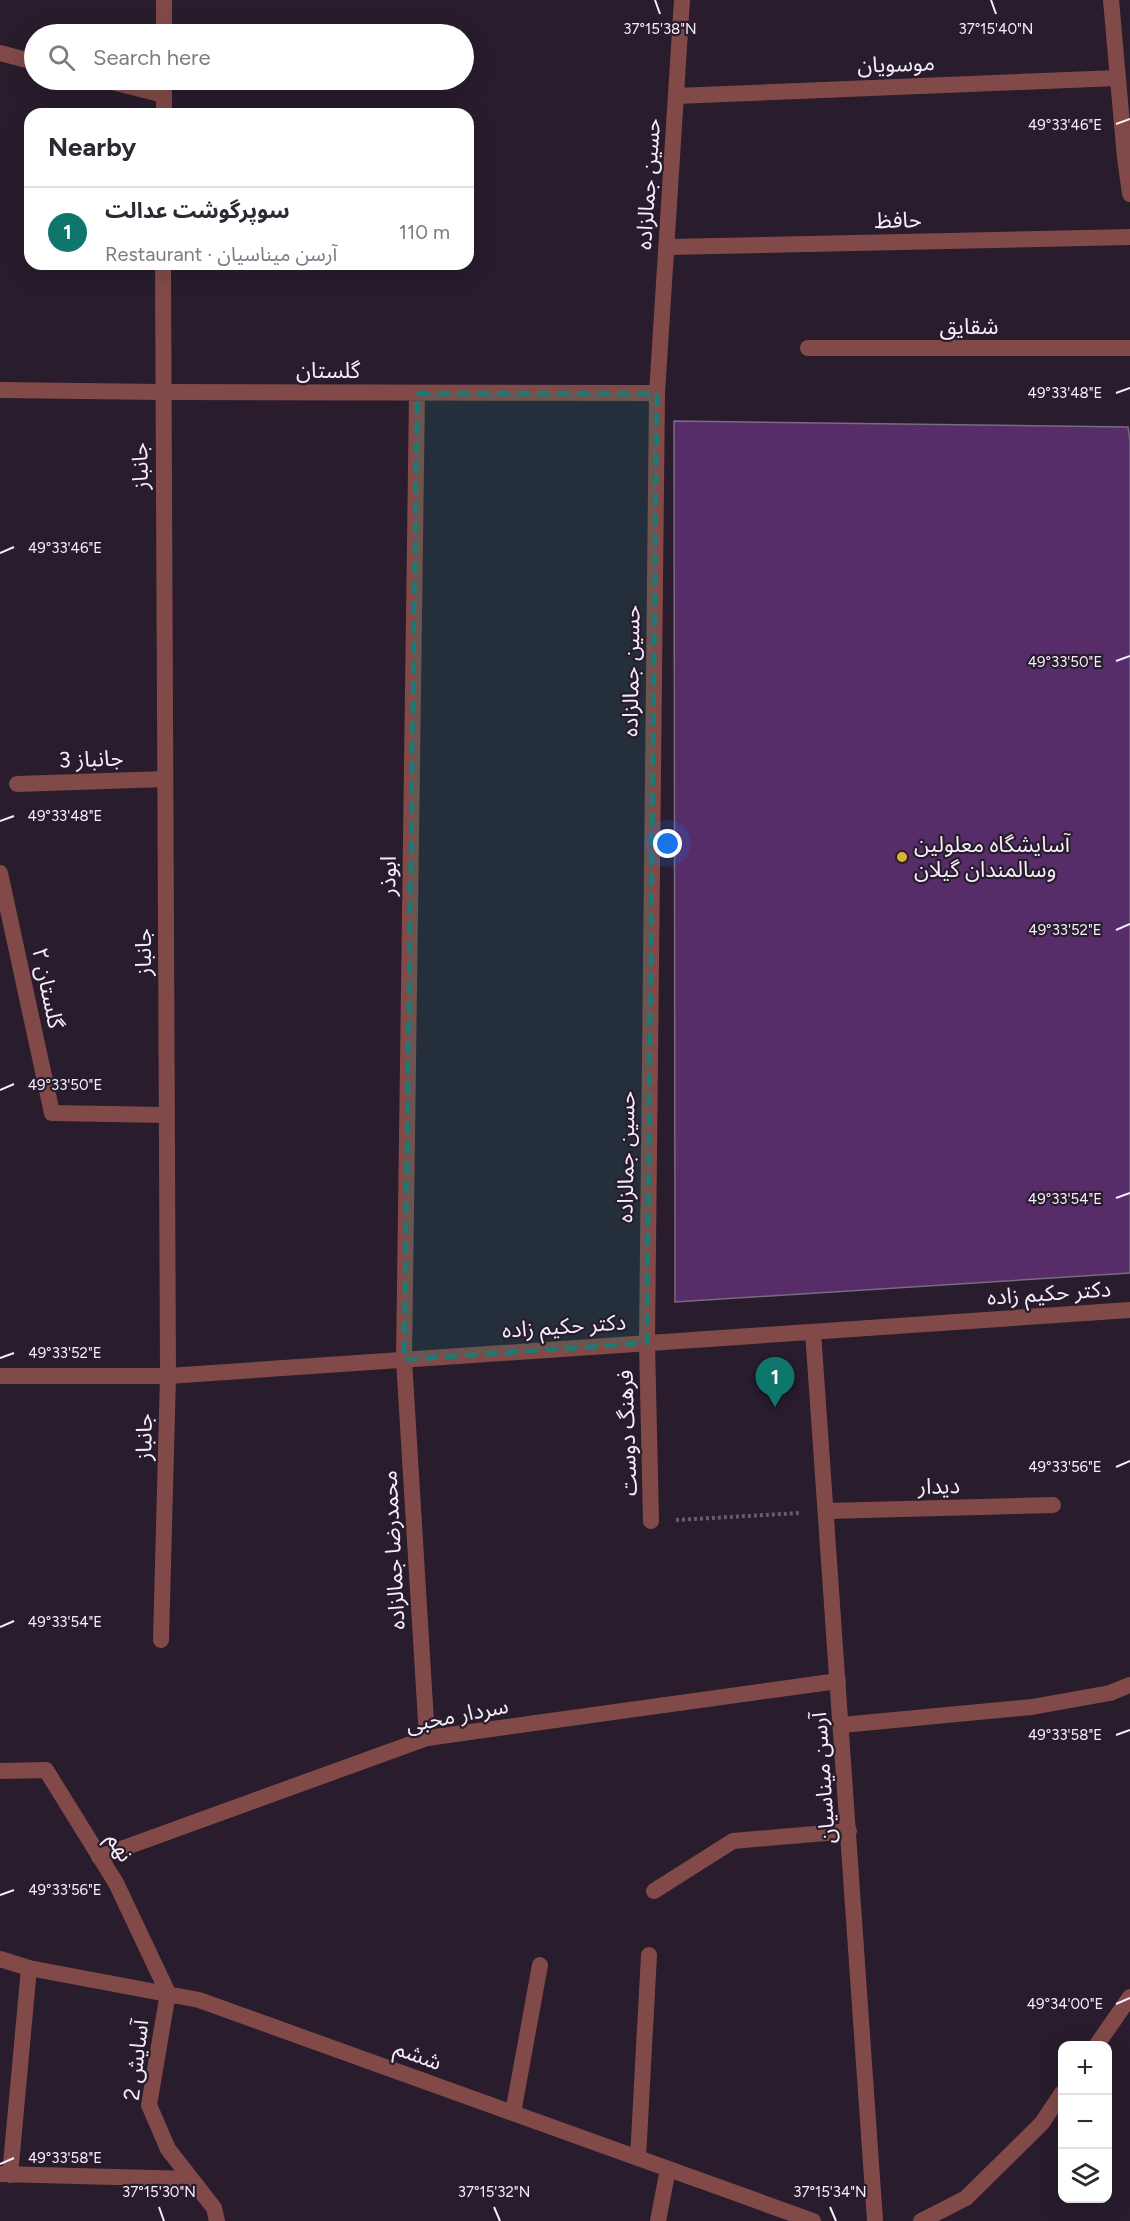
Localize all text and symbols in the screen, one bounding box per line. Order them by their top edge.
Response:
text: 37°15'38"N [623,20,697,38]
text: 37°15'40"N [959,20,1033,38]
search box [24,24,474,90]
icon: search [45,41,78,74]
text: Search here [93,44,211,71]
street label: موسویان [857,49,935,79]
text: 49°33'46"E [1028,116,1102,134]
street label: حسین جمالزاده [630,117,666,251]
text: Nearby [48,131,136,163]
text: سوپرگوشت عدالت [105,197,290,224]
street label: حافظ [874,206,922,234]
text: 1 [63,220,72,244]
text: 110 m [399,220,450,244]
text: Restaurant · آرسن میناسیان [105,242,337,266]
street label: شقایق [940,313,998,340]
street label: گلستان [296,357,361,384]
text: 49°33'48"E [1028,384,1102,402]
street label: جانباز [126,442,154,491]
text: 49°33'46"E [28,539,102,557]
street label: حسین جمالزاده [616,605,646,737]
text: 49°33'50"E [1028,653,1102,671]
street label: جانباز 3 [58,744,124,774]
text: 49°33'48"E [28,807,102,825]
your location [653,829,682,858]
place label: آسایشگاه معلولین وسالمندان گیلان [914,831,1072,883]
marker: آسایشگاه معلولین وسالمندان گیلان [895,850,909,864]
street label: ابوذر [374,856,402,897]
text: 49°33'52"E [1028,921,1102,939]
street label: جانباز [130,928,157,977]
street label: گلستان ۲ [26,945,70,1032]
text: 49°33'50"E [28,1076,102,1094]
street label: حسین جمالزاده [611,1091,641,1223]
text: 49°33'54"E [1028,1190,1102,1208]
street label: دکتر حکیم زاده [986,1275,1112,1314]
street label: دکتر حکیم زاده [501,1308,627,1347]
text: 49°33'52"E [28,1344,102,1362]
pin: 1 [756,1358,794,1407]
street label: فرهنگ دوست [611,1369,643,1497]
street label: جانباز [130,1413,158,1462]
text: 49°33'56"E [1028,1458,1102,1476]
street label: محمدرضا جمالزاده [375,1470,411,1630]
street label: دیدار [917,1472,960,1500]
text: 49°33'54"E [28,1613,102,1631]
street label: سردار محبی [403,1692,511,1738]
street label: آرسن میناسیان [805,1710,841,1845]
text: 49°33'58"E [1028,1726,1102,1744]
street label: نهم [98,1827,139,1868]
text: 49°33'56"E [28,1881,102,1899]
text: 49°34'00"E [1027,1995,1103,2013]
street label: آسایش 2 [118,2017,155,2102]
street label: ششم [390,2034,445,2079]
map controls [1058,2041,1112,2203]
button: + [1058,2041,1112,2095]
button: − [1058,2095,1112,2149]
text: 49°33'58"E [28,2149,102,2167]
button: layers [1058,2149,1112,2203]
text: 37°15'30"N [122,2183,196,2201]
text: 37°15'32"N [458,2183,530,2201]
text: 37°15'34"N [793,2183,867,2201]

